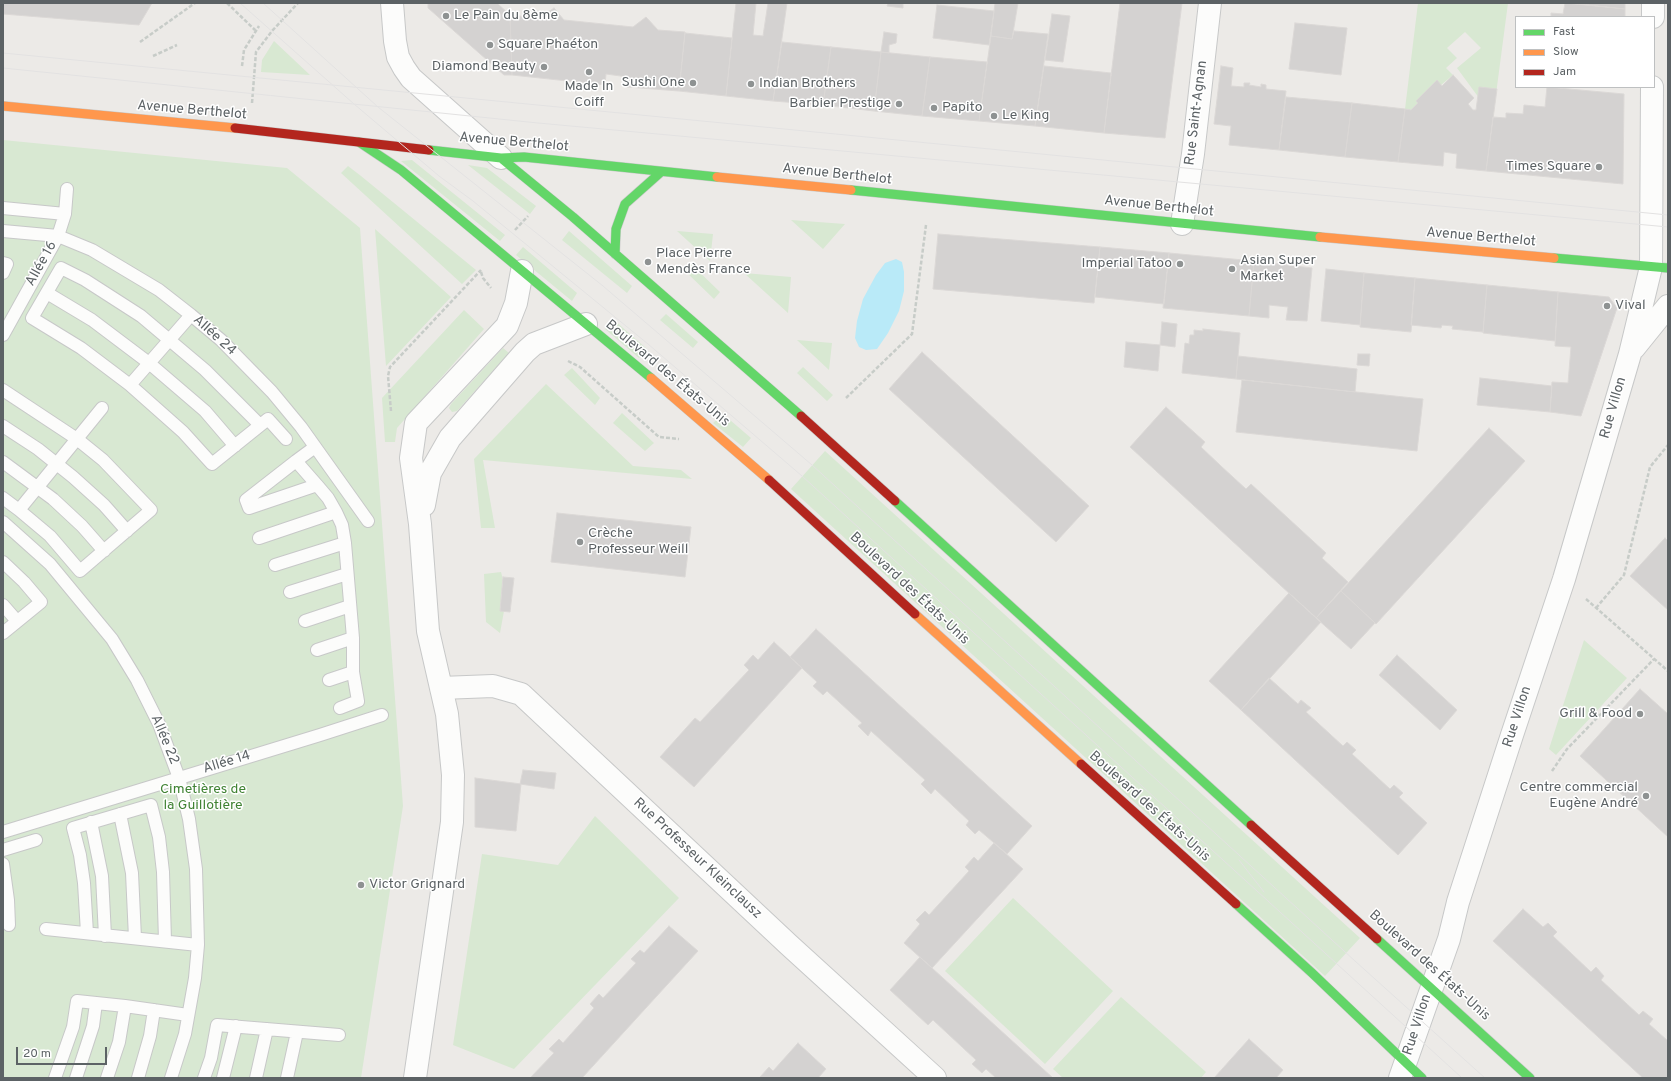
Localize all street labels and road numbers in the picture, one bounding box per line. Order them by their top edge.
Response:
street label: Rue Saint-Agnan [1182,60,1212,166]
street label: Avenue Berthelot [136,98,248,124]
street label: Avenue Berthelot [458,130,570,156]
street label: Avenue Berthelot [781,161,893,189]
street label: Avenue Berthelot [1103,193,1215,221]
street label: Avenue Berthelot [1425,225,1537,251]
street label: Allée 16 [23,239,61,289]
street label: Allée 24 [189,312,239,360]
street label: Boulevard des États-Unis [601,317,733,431]
street label: Rue Villon [1597,375,1631,441]
street label: Boulevard des États-Unis [846,529,972,649]
street label: Rue Villon [1500,684,1536,750]
street label: Allée 22 [146,713,182,767]
street label: Allée 14 [201,748,253,778]
street label: Boulevard des États-Unis [1085,748,1213,866]
street label: Rue Professeur Kleinclausz [629,795,765,923]
street label: Boulevard des États-Unis [1365,907,1493,1025]
street label: Rue Villon [1400,992,1436,1058]

